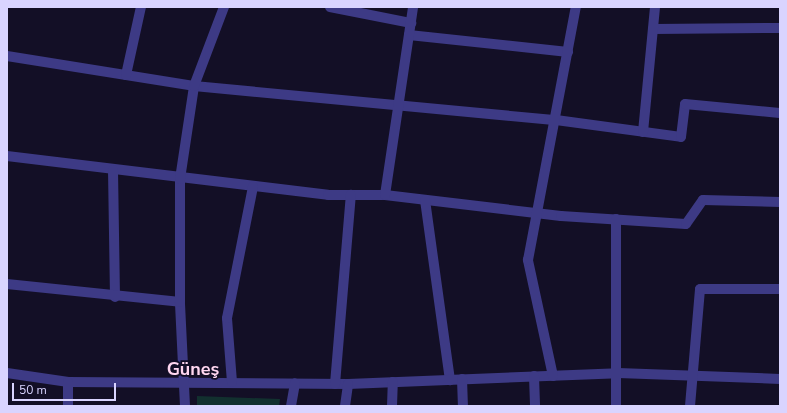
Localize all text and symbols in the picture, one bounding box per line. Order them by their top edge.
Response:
district label: Güneş [167,358,219,380]
scale bar [14,375,118,401]
text: 50 m [19,382,47,398]

